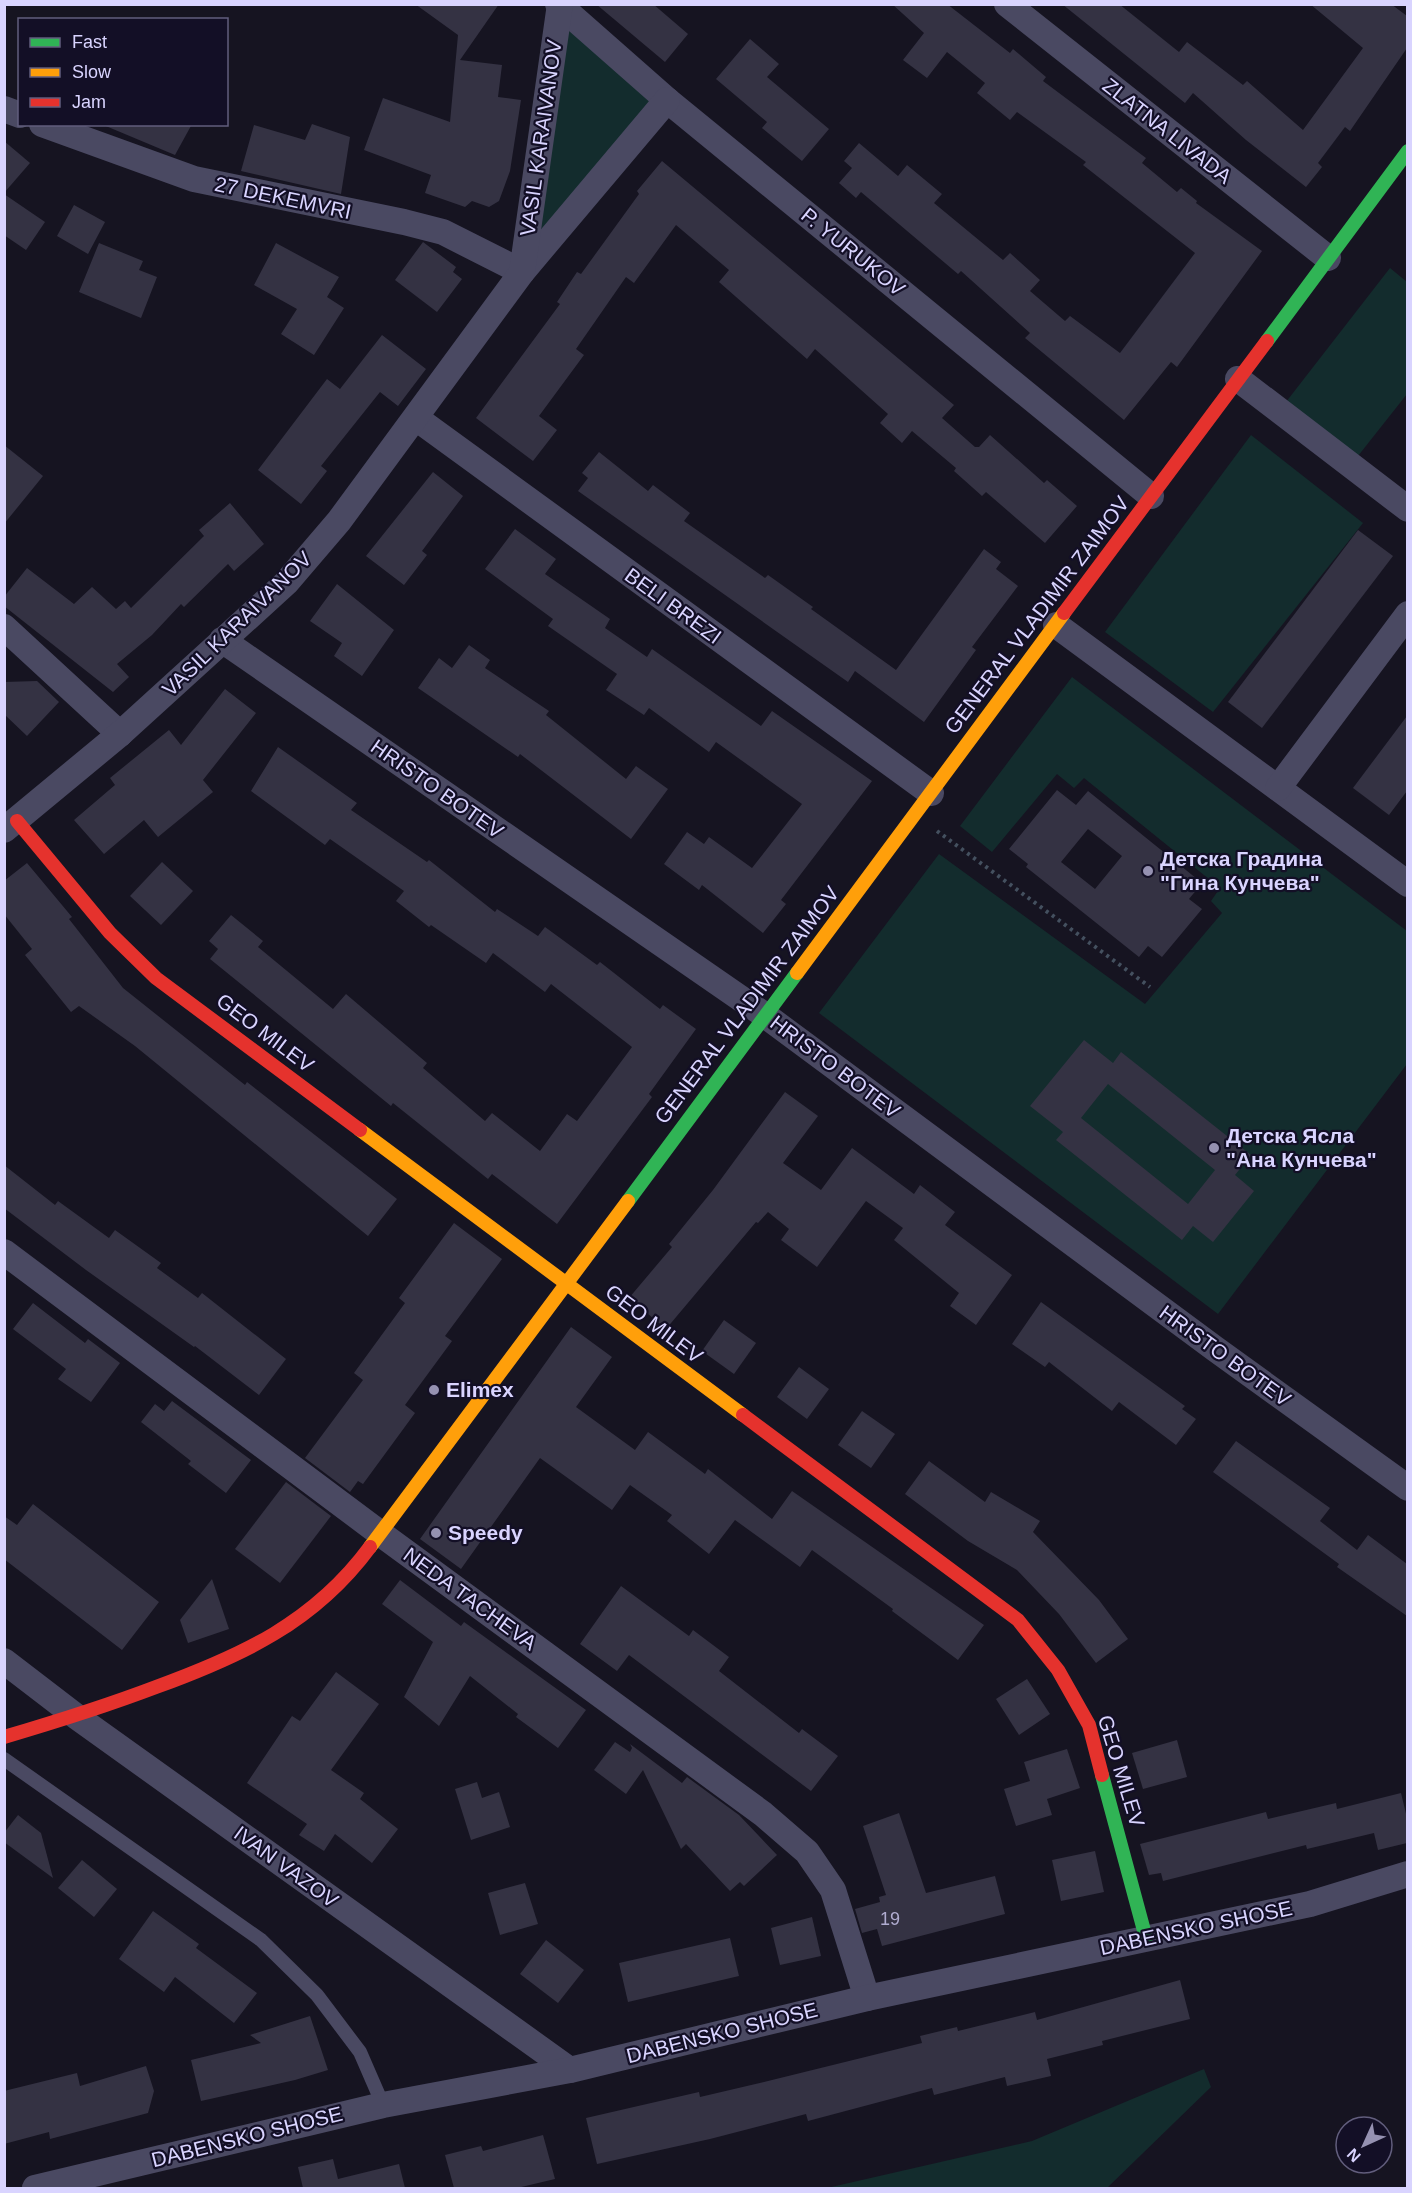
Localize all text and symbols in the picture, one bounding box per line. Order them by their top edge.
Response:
legend [18,18,228,126]
text: Fast [72,32,107,52]
street label: VASIL KARAIVANOV [515,38,566,238]
text: Slow [72,62,112,82]
street label: ZLATNA LIVADA [1098,73,1236,188]
text: Jam [72,92,106,112]
street label: 27 DEKEMVRI [213,172,353,223]
street label: P. YURUKOV [797,203,910,300]
street label: GENERAL VLADIMIR ZAIMOV [940,492,1133,738]
street label: VASIL KARAIVANOV [157,547,316,701]
street label: BELI BREZI [621,563,726,648]
street label: HRISTO BOTEV [367,734,508,843]
place label: Детска Градина "Гина Кунчева" [1160,847,1323,894]
marker: Детска Градина "Гина Кунчева" [1141,864,1155,878]
street label: GENERAL VLADIMIR ZAIMOV [650,882,843,1128]
street label: GEO MILEV [212,989,318,1077]
street label: HRISTO BOTEV [766,1010,905,1123]
place label: Детска Ясла "Ана Кунчева" [1226,1124,1377,1171]
marker: Детска Ясла "Ана Кунчева" [1207,1141,1221,1155]
street label: GEO MILEV [601,1280,707,1368]
street label: HRISTO BOTEV [1155,1300,1295,1411]
place label: Elimex [446,1378,514,1401]
marker: Elimex [427,1383,441,1397]
place label: Speedy [448,1521,523,1544]
marker: Speedy [429,1526,443,1540]
street label: NEDA TACHEVA [399,1543,541,1655]
street label: GEO MILEV [1094,1712,1149,1829]
street label: IVAN VAZOV [230,1821,343,1912]
street label: DABENSKO SHOSE [1098,1896,1294,1959]
house number: 19 [880,1909,900,1929]
street label: DABENSKO SHOSE [624,1998,820,2067]
street label: DABENSKO SHOSE [149,2102,345,2171]
north arrow [1334,2115,1394,2175]
text: N [1344,2145,1364,2165]

